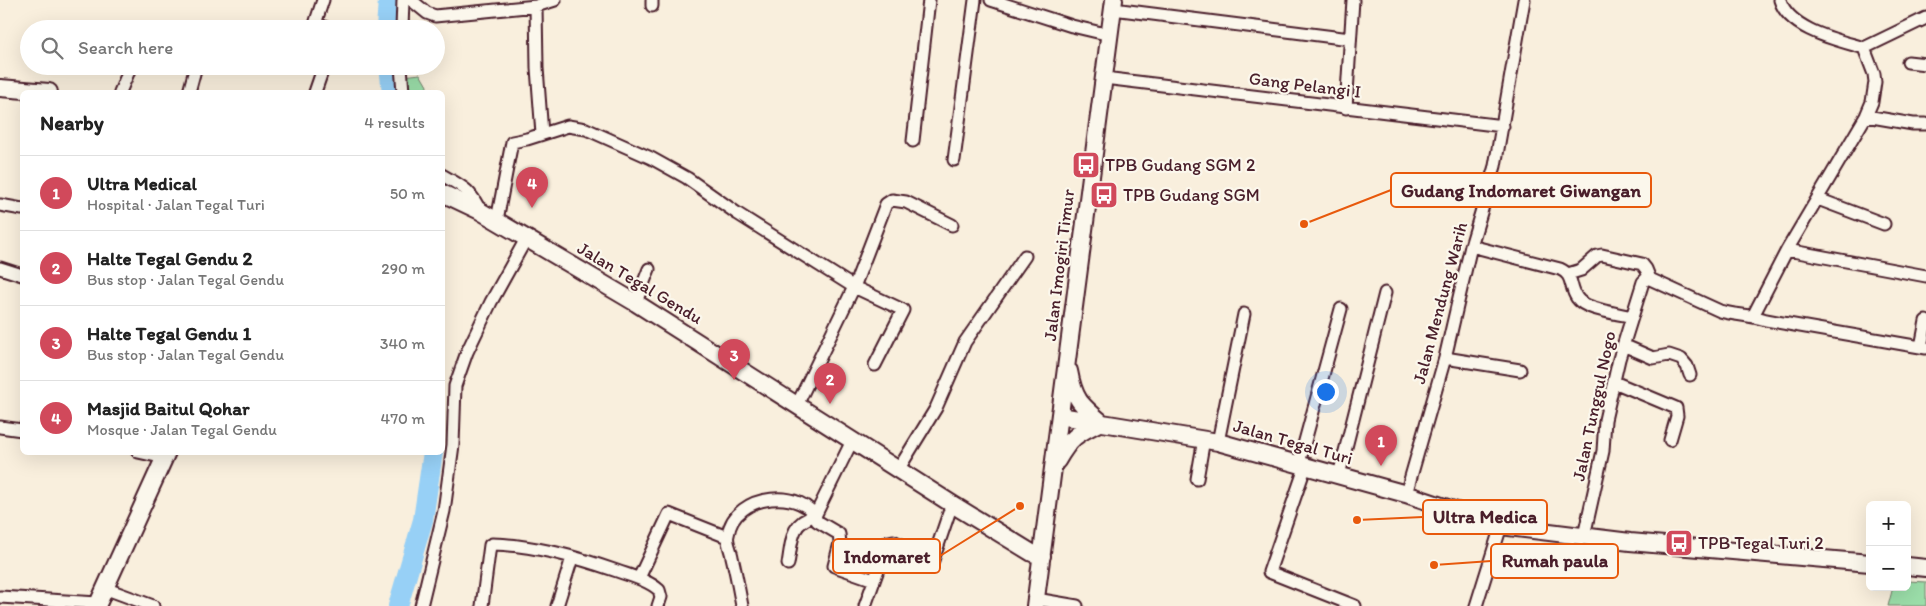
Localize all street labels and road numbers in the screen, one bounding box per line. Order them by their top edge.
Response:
street label: Gang Pelangi I [1248,67,1362,103]
street label: Jalan Imogiri Timur [1039,187,1079,342]
street label: Jalan Mendung Warih [1408,220,1472,386]
street label: Jalan Tegal Gendu [573,237,707,329]
street label: Jalan Tunggul Nogo [1567,329,1621,483]
street label: Jalan Tegal Turi [1231,414,1355,470]

